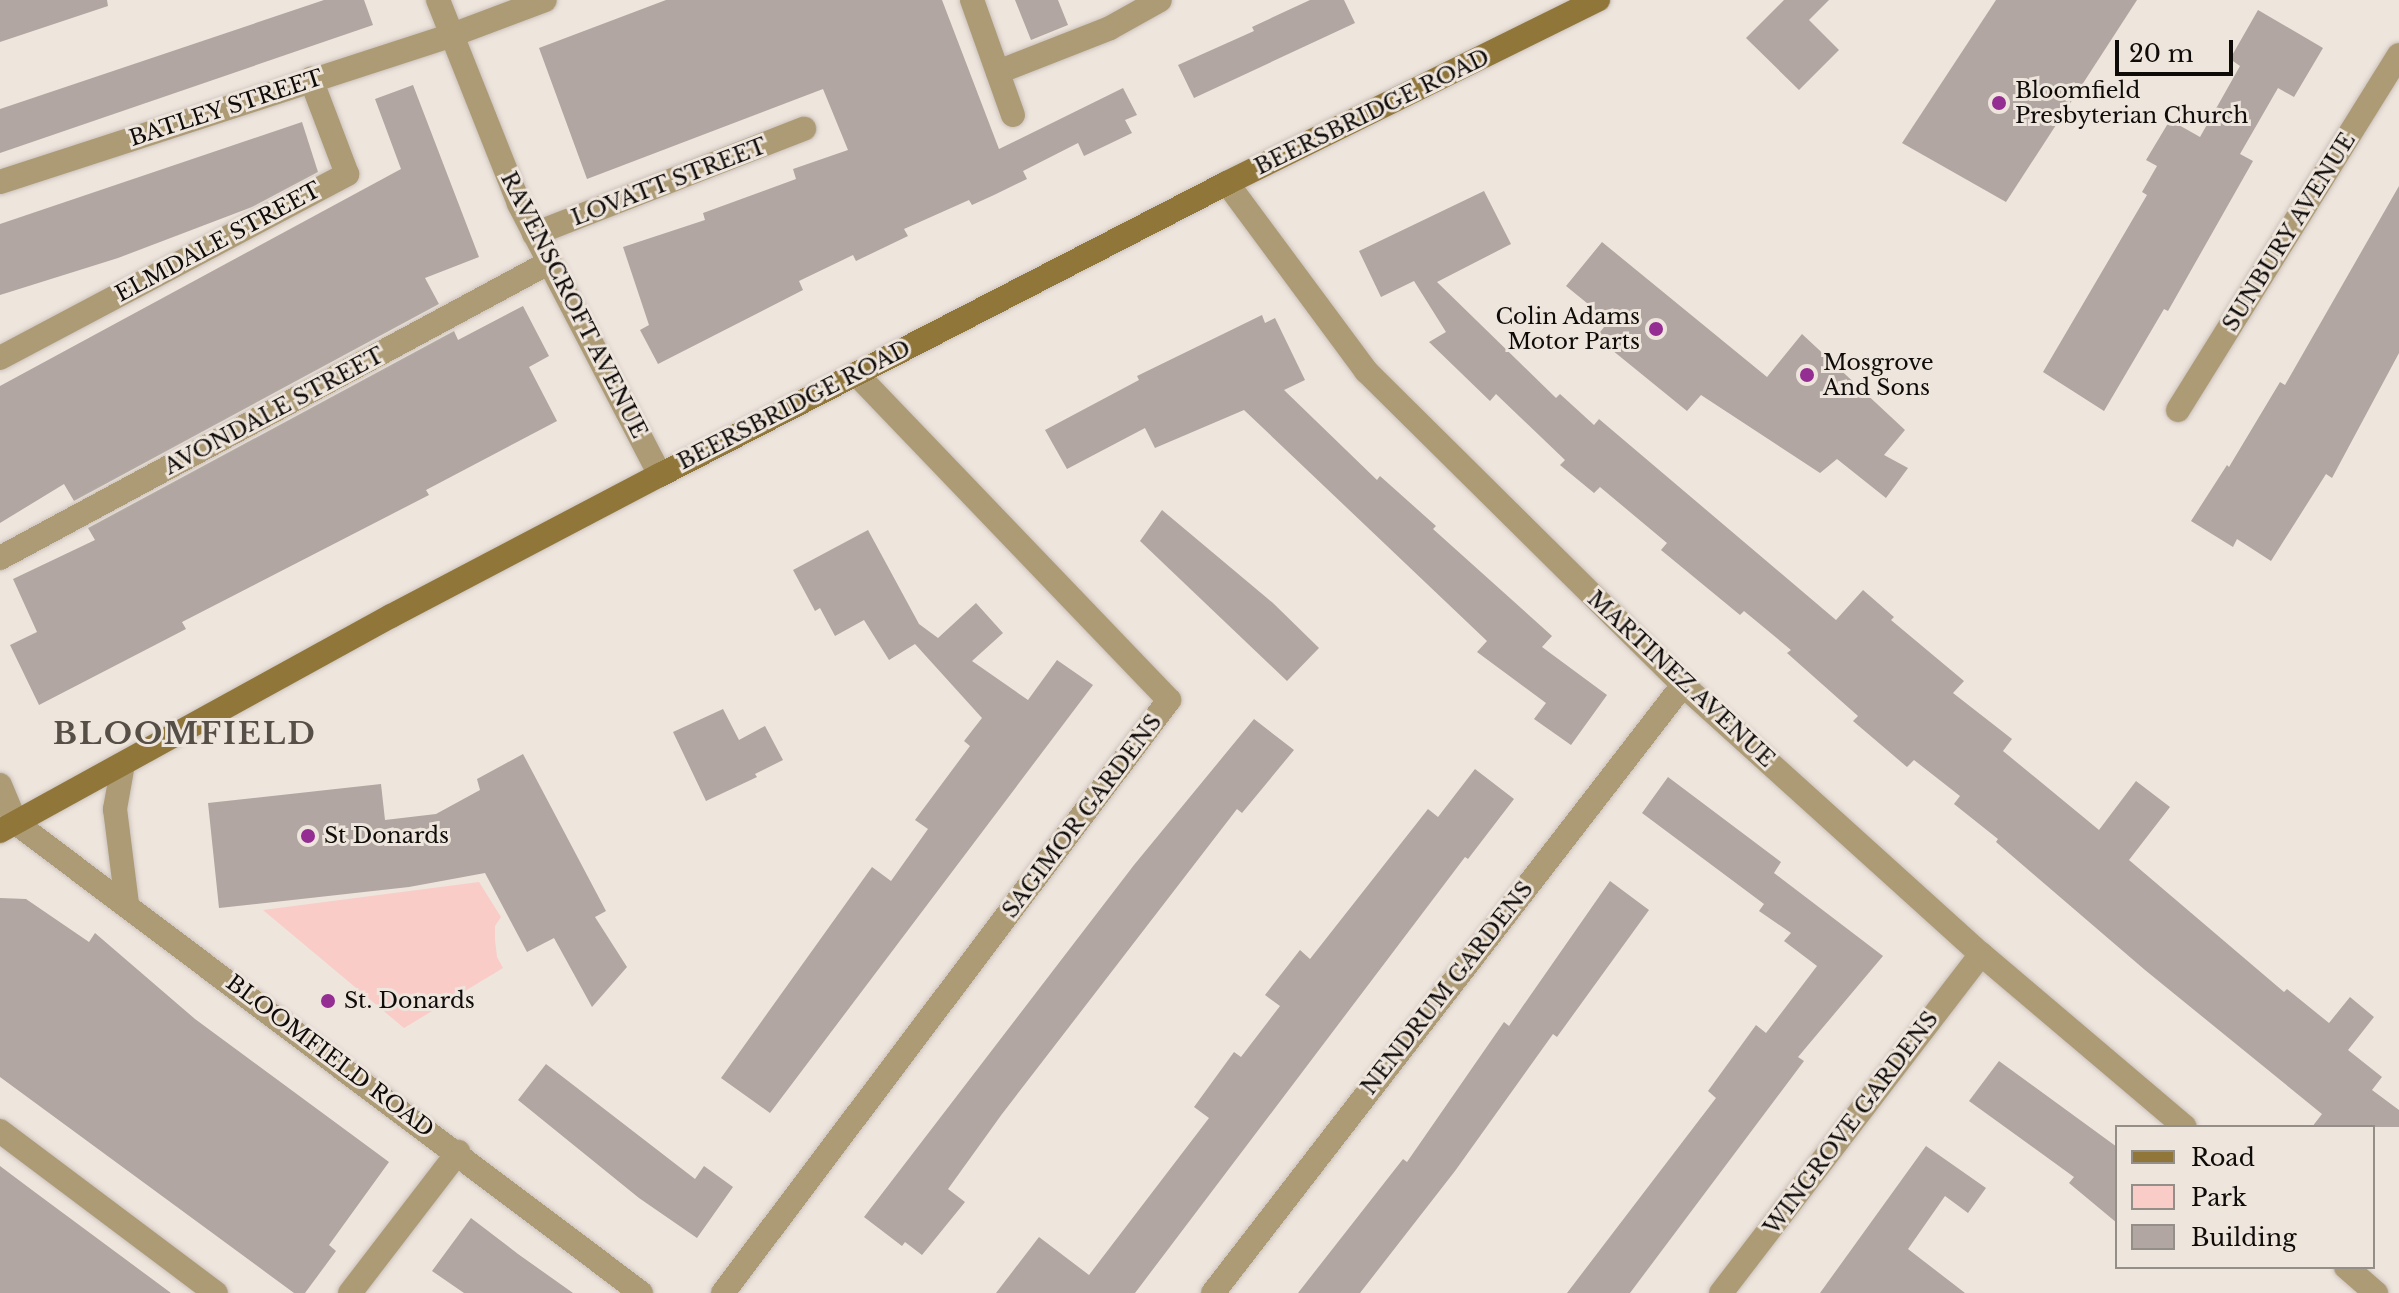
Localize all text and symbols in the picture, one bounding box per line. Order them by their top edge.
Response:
scale bar [2119,24,2237,74]
text: 20 m [2129,39,2194,68]
street label: BEERSBRIDGE ROAD [1250,44,1494,180]
street label: BATLEY STREET [126,64,326,152]
place label: Bloomfield Presbyterian Church [2015,77,2248,128]
marker: Bloomfield Presbyterian Church [1990,94,2008,112]
street label: SUNBURY AVENUE [2217,127,2361,337]
street label: LOVATT STREET [568,133,770,231]
street label: RAVENSCROFT AVENUE [495,167,653,443]
street label: ELMDALE STREET [111,177,325,307]
place label: Colin Adams Motor Parts [1495,303,1640,354]
marker: Colin Adams Motor Parts [1647,320,1665,338]
street label: BEERSBRIDGE ROAD [673,335,915,475]
street label: AVONDALE STREET [160,342,388,480]
place label: Mosgrove And Sons [1823,349,1934,400]
marker: Mosgrove And Sons [1798,366,1816,384]
street label: MARTINEZ AVENUE [1582,585,1780,773]
street label: SAGIMOR GARDENS [997,709,1167,923]
district label: BLOOMFIELD [53,716,317,752]
place label: St Donards [324,823,449,849]
marker: St Donards [299,827,317,845]
street label: NENDRUM GARDENS [1356,876,1538,1100]
street label: BLOOMFIELD ROAD [221,969,439,1143]
place label: St. Donards [344,988,475,1014]
marker: St. Donards [319,992,337,1010]
street label: WINGROVE GARDENS [1758,1006,1944,1240]
legend [2115,1125,2375,1269]
text: Road [2191,1143,2255,1172]
text: Park [2191,1183,2247,1212]
text: Building [2191,1223,2297,1252]

